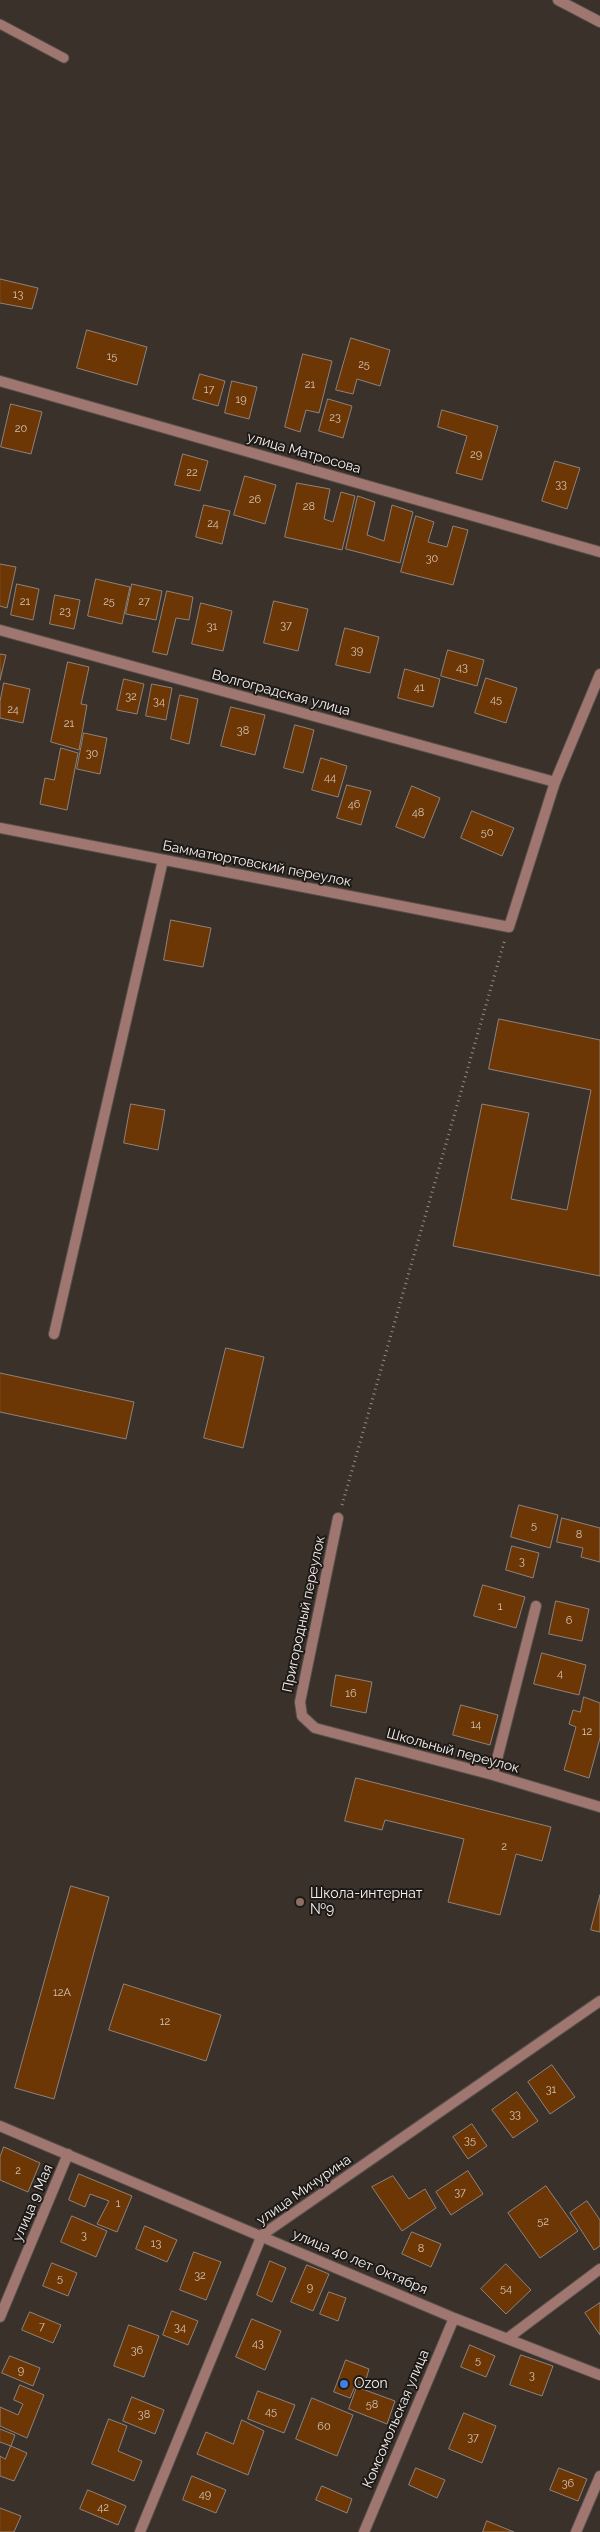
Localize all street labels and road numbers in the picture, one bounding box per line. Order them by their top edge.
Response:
street label: улица Матросова [245,429,363,477]
street label: Волгоградская улица [210,666,352,720]
street label: Бамматюртовский переулок [161,837,353,891]
street label: Пригородный переулок [279,1534,329,1694]
street label: Школьный переулок [385,1725,521,1777]
street label: улица Мичурина [254,2151,354,2229]
street label: улица 9 Мая [9,2162,57,2244]
street label: улица 40 лет Октября [290,2226,430,2298]
street label: Комсомольская улица [359,2347,433,2491]

